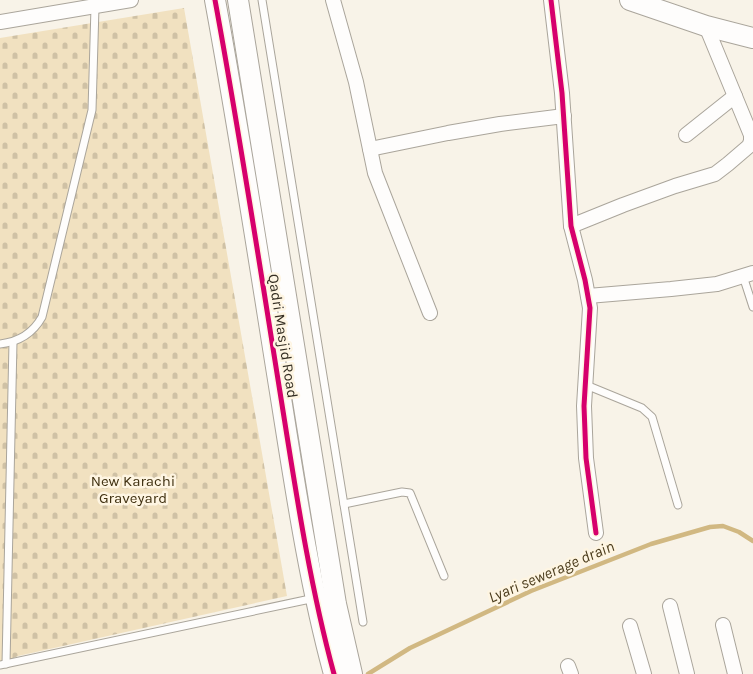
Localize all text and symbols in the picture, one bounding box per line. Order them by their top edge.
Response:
street label: Qadri Masjid Road [264,273,302,399]
park label: New Karachi Graveyard [91,472,175,507]
water label: Lyari sewerage drain [485,536,617,607]

